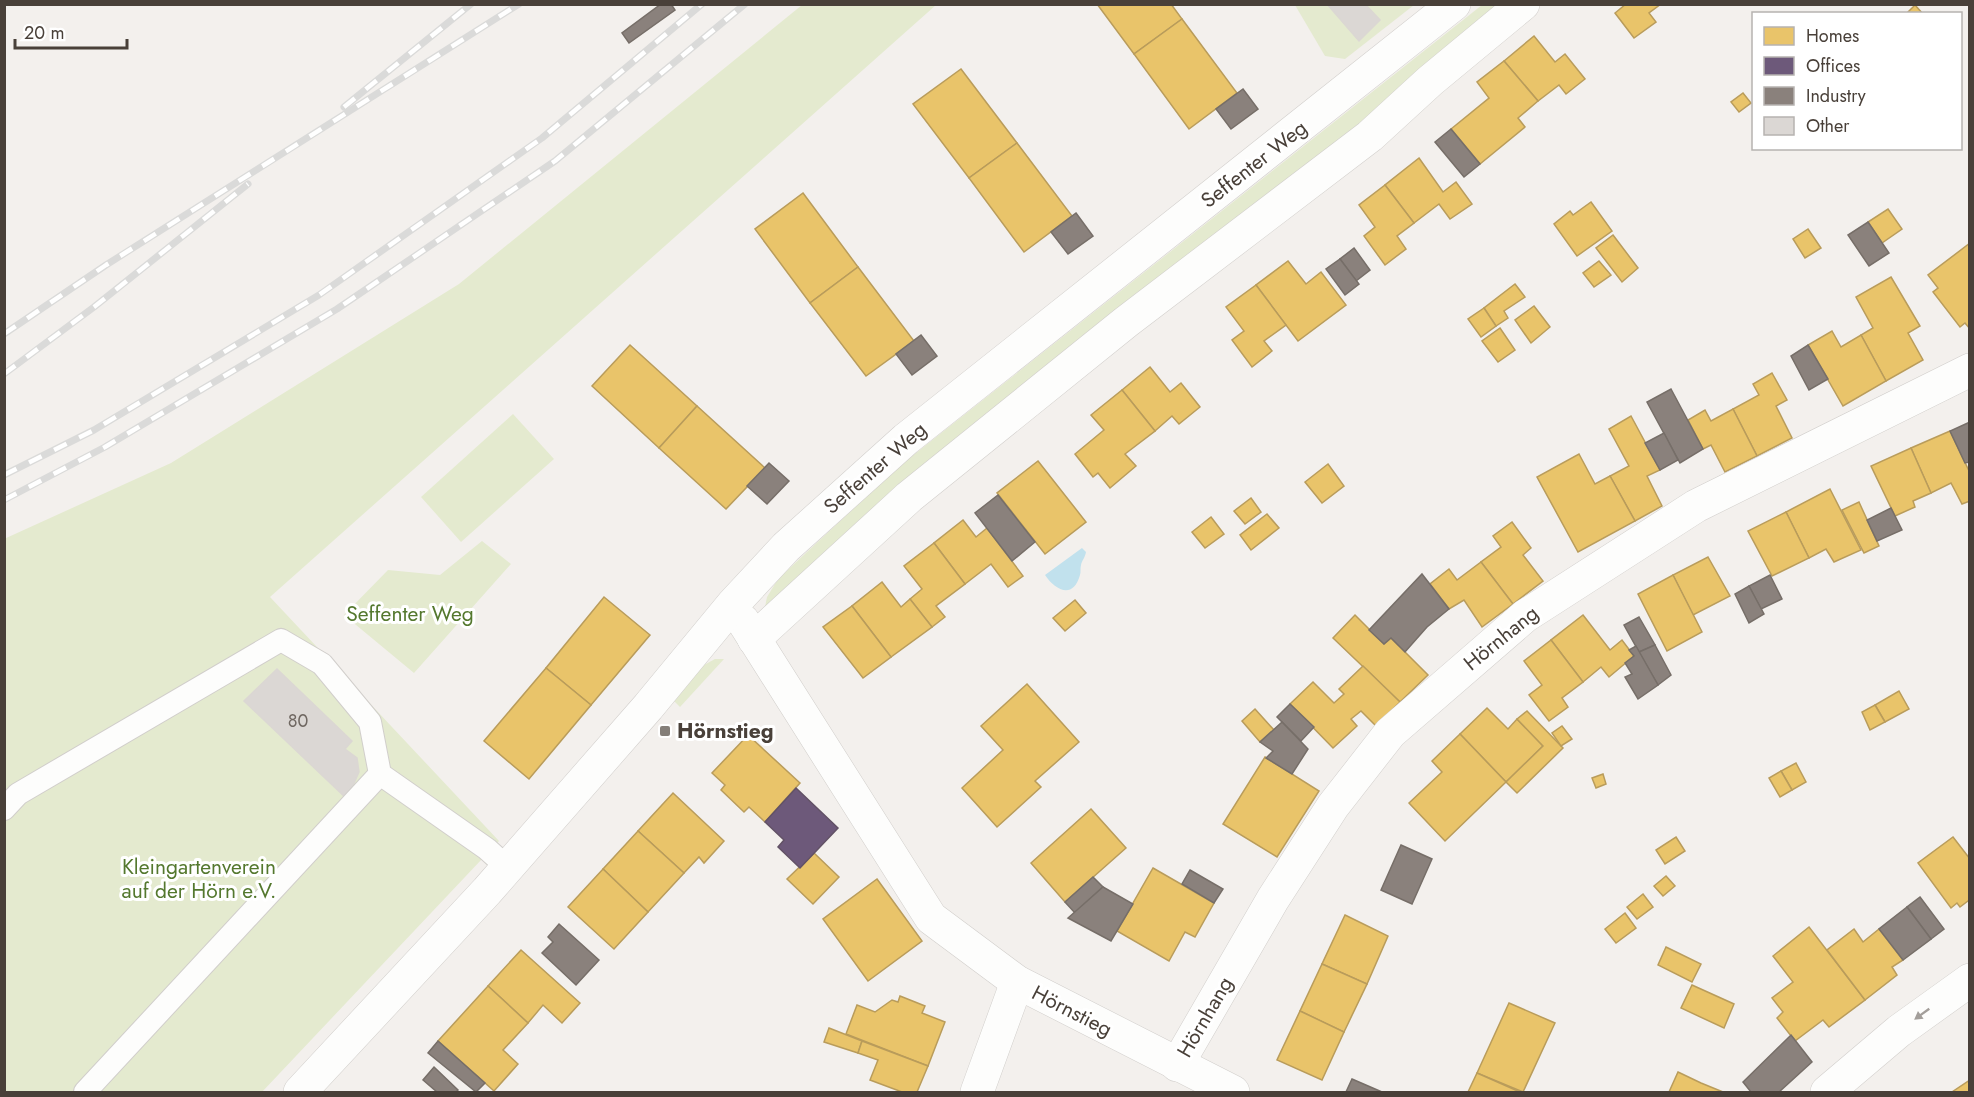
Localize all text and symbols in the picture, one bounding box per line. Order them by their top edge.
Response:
scale bar [15,12,128,50]
legend [1752,12,1962,150]
text: 20 m [24,20,64,46]
text: Homes [1806,23,1859,49]
text: Offices [1806,53,1860,79]
text: Industry [1806,83,1866,109]
street label: Seffenter Weg [1195,113,1313,215]
text: Other [1806,113,1850,139]
street label: Seffenter Weg [817,415,933,521]
street label: Hörnhang [1457,598,1545,678]
park label: Seffenter Weg [346,599,474,629]
house number: 80 [288,708,309,734]
place label: Hörnstieg [677,716,774,746]
marker: Hörnstieg [658,724,672,738]
park label: Kleingartenverein auf der Hörn e.V. [122,852,276,906]
street label: Hörnhang [1170,971,1240,1063]
street label: Hörnstieg [1027,978,1117,1044]
one-way arrow [1915,1008,1931,1020]

